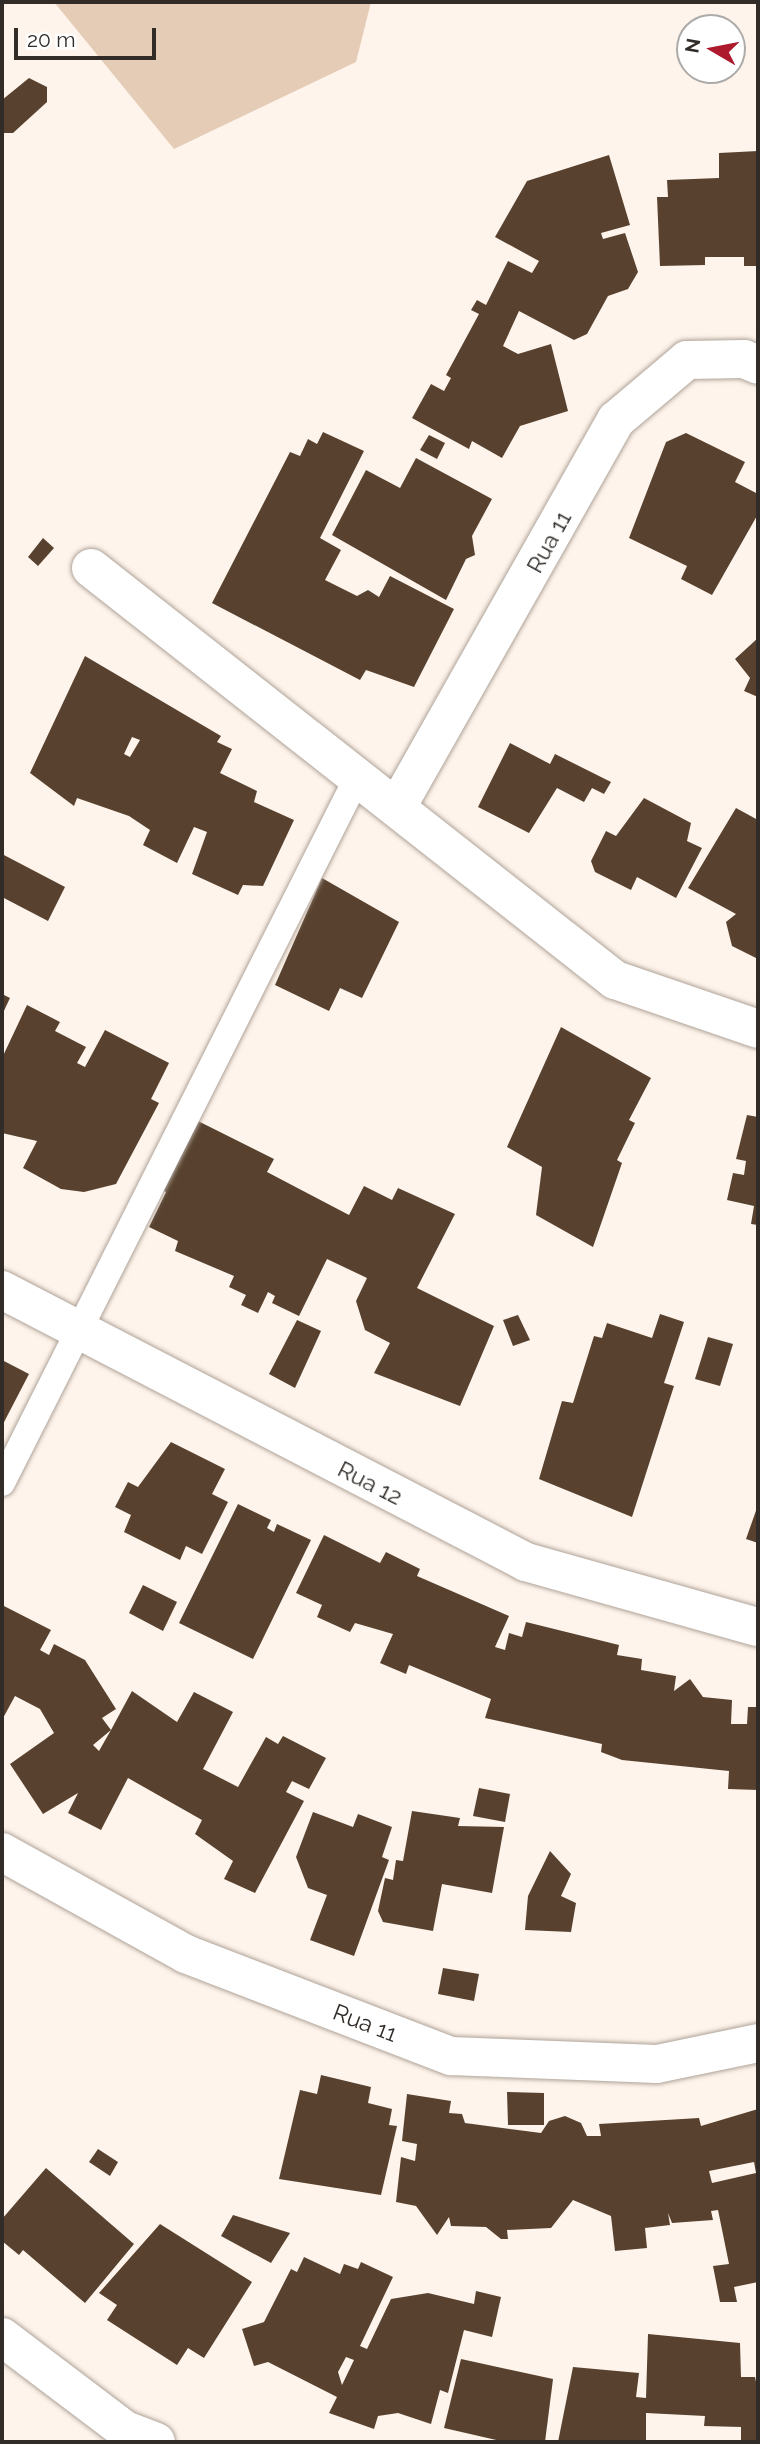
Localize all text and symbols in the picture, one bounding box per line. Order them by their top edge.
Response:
scale bar [18,14,159,58]
north arrow [676,14,746,84]
text: 20 m [27,27,75,52]
text: N [680,37,704,55]
street label: Rua 11 [521,506,577,578]
street label: Rua 12 [333,1455,407,1511]
street label: Rua 11 [329,1998,401,2048]

